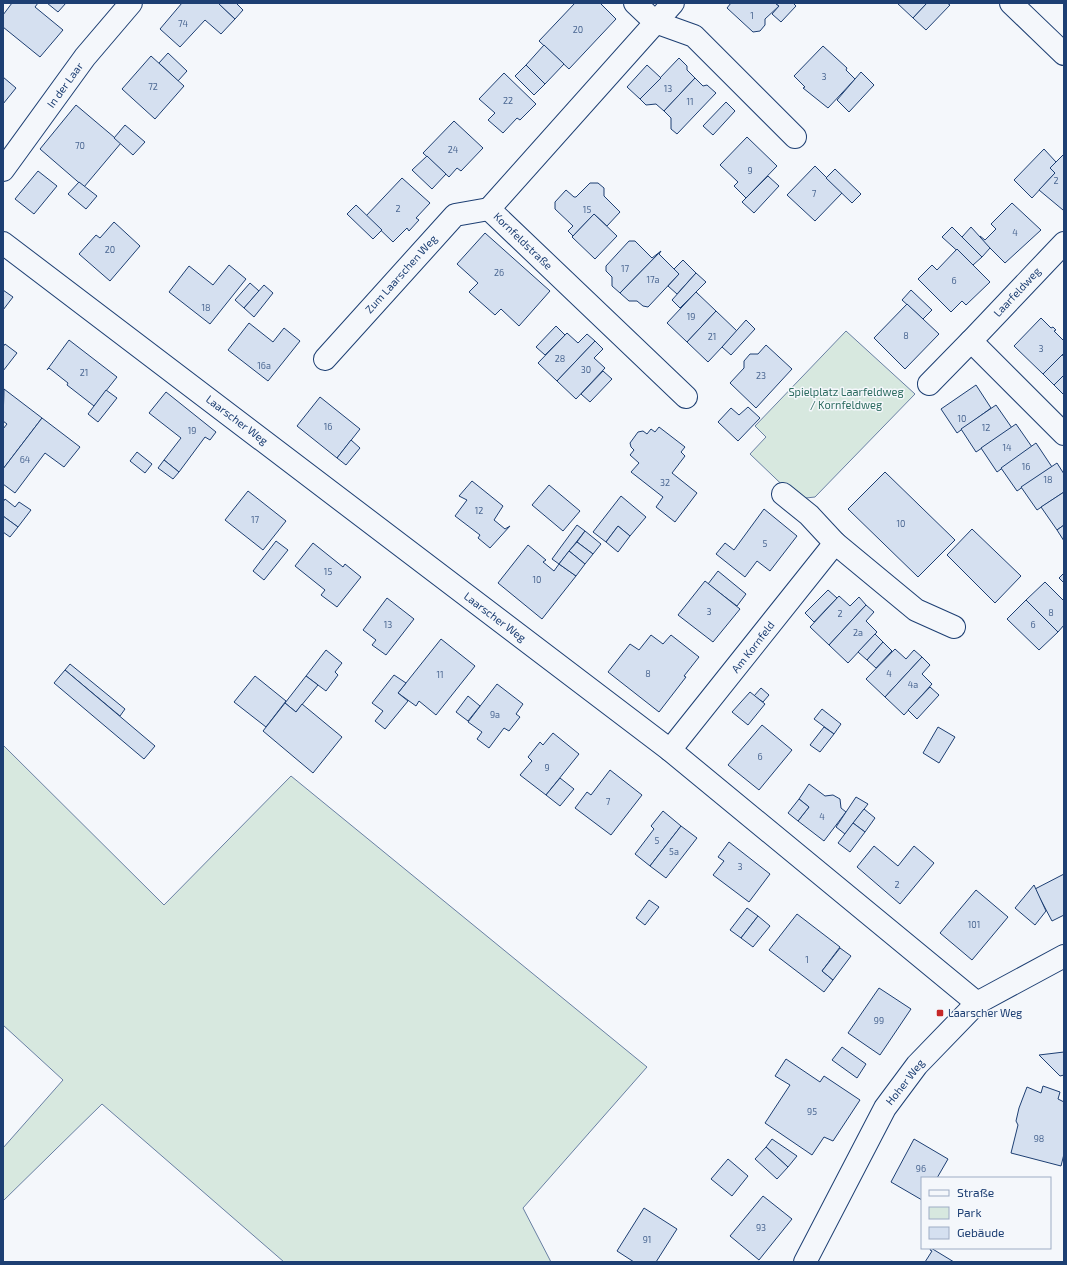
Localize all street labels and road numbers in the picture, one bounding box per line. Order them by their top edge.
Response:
street label: In der Laar [44,59,86,110]
street label: Kornfeldstraße [491,209,555,272]
street label: Zum Laarschen Weg [362,232,439,316]
street label: Laarfeldweg [990,264,1043,319]
street label: Laarscher Weg [204,392,271,447]
street label: Laarscher Weg [462,589,529,644]
street label: Am Kornfeld [728,618,777,675]
street label: Hoher Weg [883,1056,927,1107]

